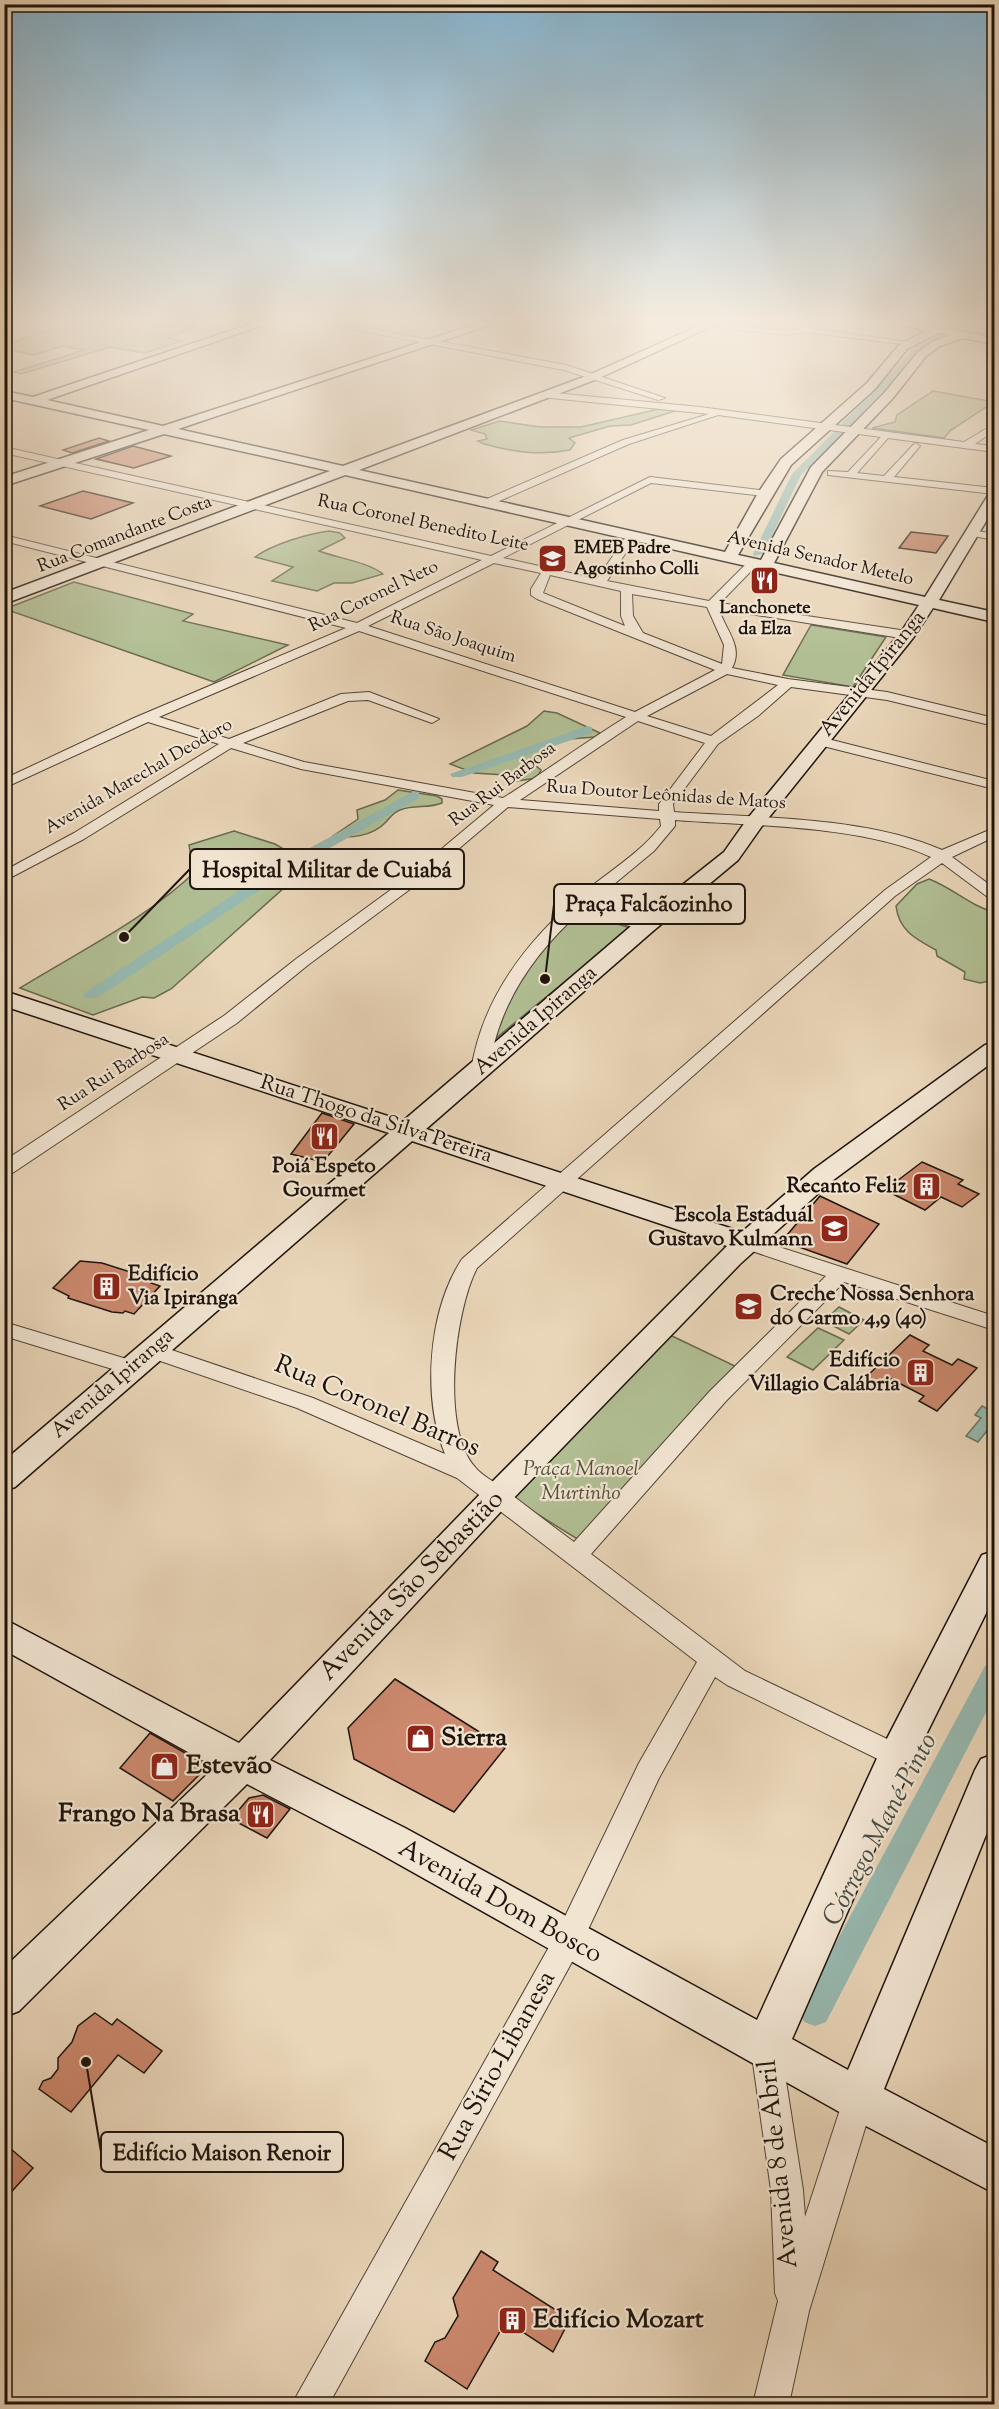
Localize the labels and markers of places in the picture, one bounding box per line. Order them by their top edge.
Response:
place label: EMEB Padre Agostinho Colli [574,536,700,583]
school or university icon: EMEB Padre Agostinho Colli [537,543,569,575]
restaurant icon: Lanchonete da Elza [749,564,781,596]
place label: Lanchonete da Elza [719,596,811,643]
callout: Hospital Militar de Cuiabá [190,849,464,889]
callout: Praça Falcãozinho [554,884,745,924]
restaurant icon: Poiá Espeto Gourmet [308,1120,340,1152]
place label: Poiá Espeto Gourmet [272,1152,376,1206]
building icon: Recanto Feliz [911,1171,943,1203]
place label: Recanto Feliz [786,1172,906,1202]
place label: Escola Estadual Gustavo Kulmann [648,1201,814,1255]
school or university icon: Escola Estadual Gustavo Kulmann [818,1212,850,1244]
place label: Edifício Via Ipiranga [128,1260,238,1314]
building icon: Edifício Via Ipiranga [91,1271,123,1303]
place label: Creche Nossa Senhora do Carmo 4,9 (40) [770,1280,975,1334]
school or university icon: Creche Nossa Senhora do Carmo 4,9 (40) [733,1291,765,1323]
place label: Edifício Villagio Calábria [749,1346,900,1400]
building icon: Edifício Villagio Calábria [905,1357,937,1389]
place label: Sierra [441,1720,507,1757]
shop icon: Sierra [404,1722,436,1754]
place label: Estevão [186,1748,272,1785]
shop icon: Estevão [149,1750,181,1782]
place label: Frango Na Brasa [58,1796,240,1833]
restaurant icon: Frango Na Brasa [245,1798,277,1830]
callout: Edifício Maison Renoir [101,2132,343,2172]
place label: Edifício Mozart [533,2302,704,2339]
building icon: Edifício Mozart [496,2304,528,2336]

